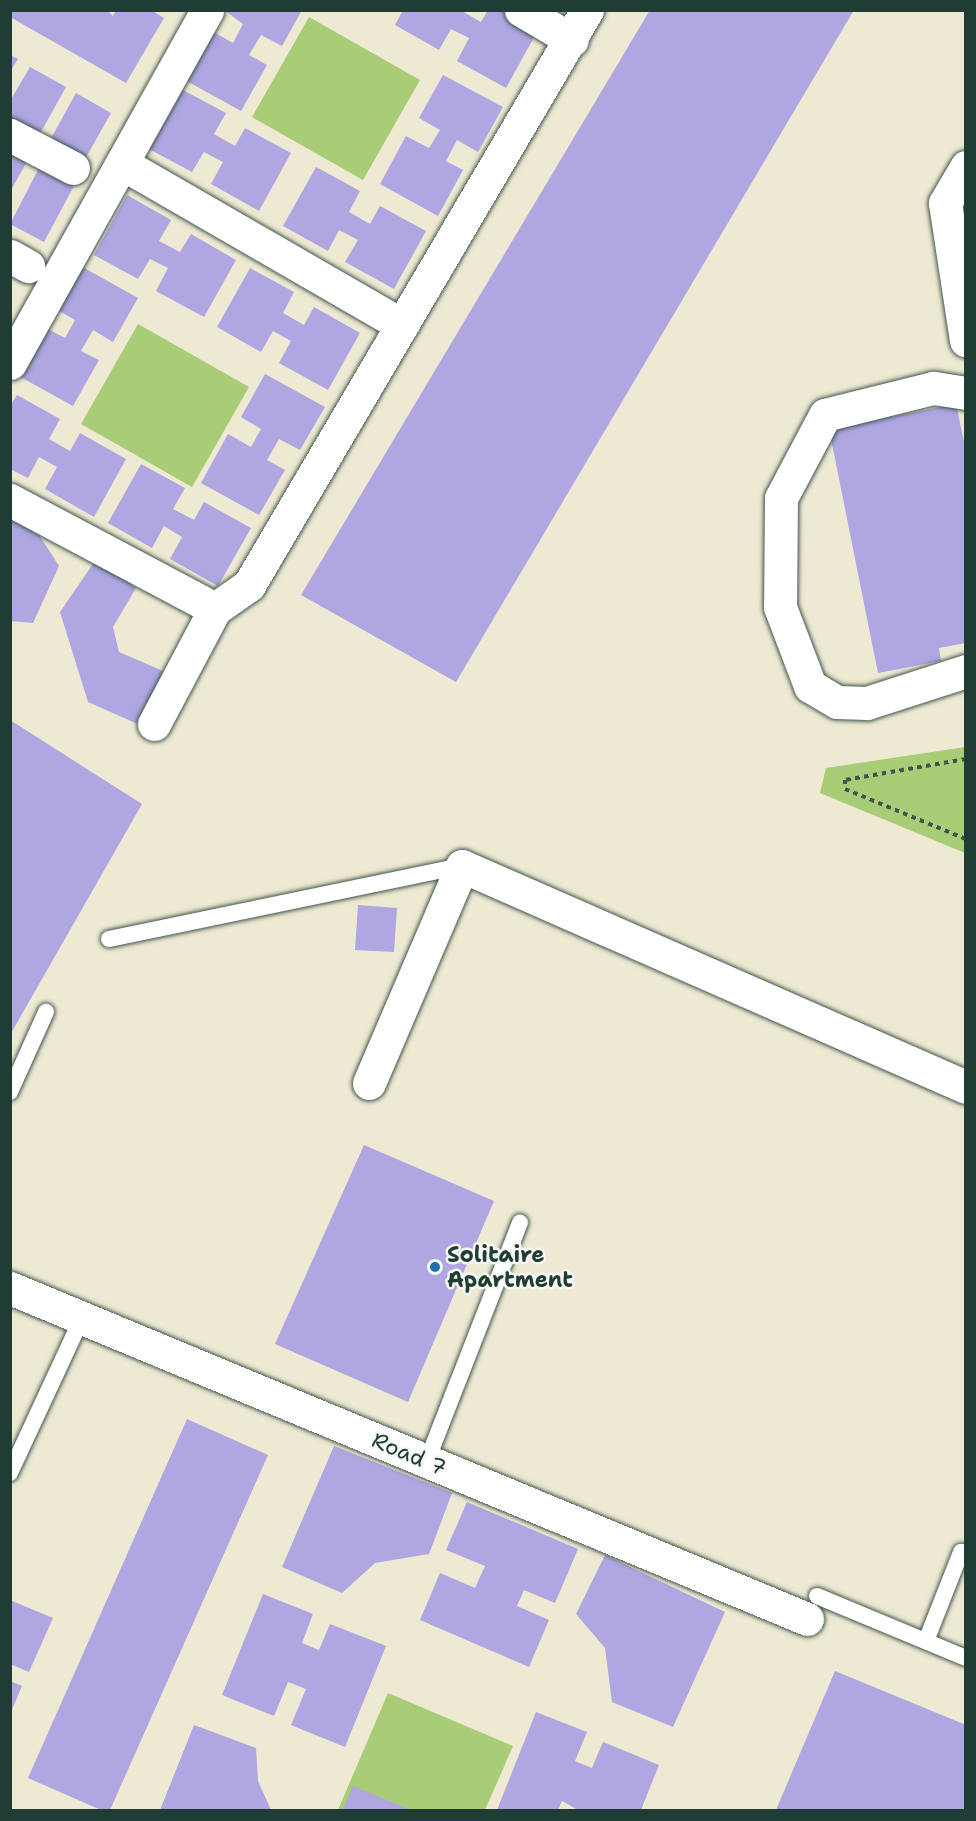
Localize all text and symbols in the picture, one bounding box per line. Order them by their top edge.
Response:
place label: Solitaire Apartment [447,1241,573,1292]
marker: Solitaire Apartment [428,1260,442,1274]
street label: Road 7 [368,1427,450,1481]

